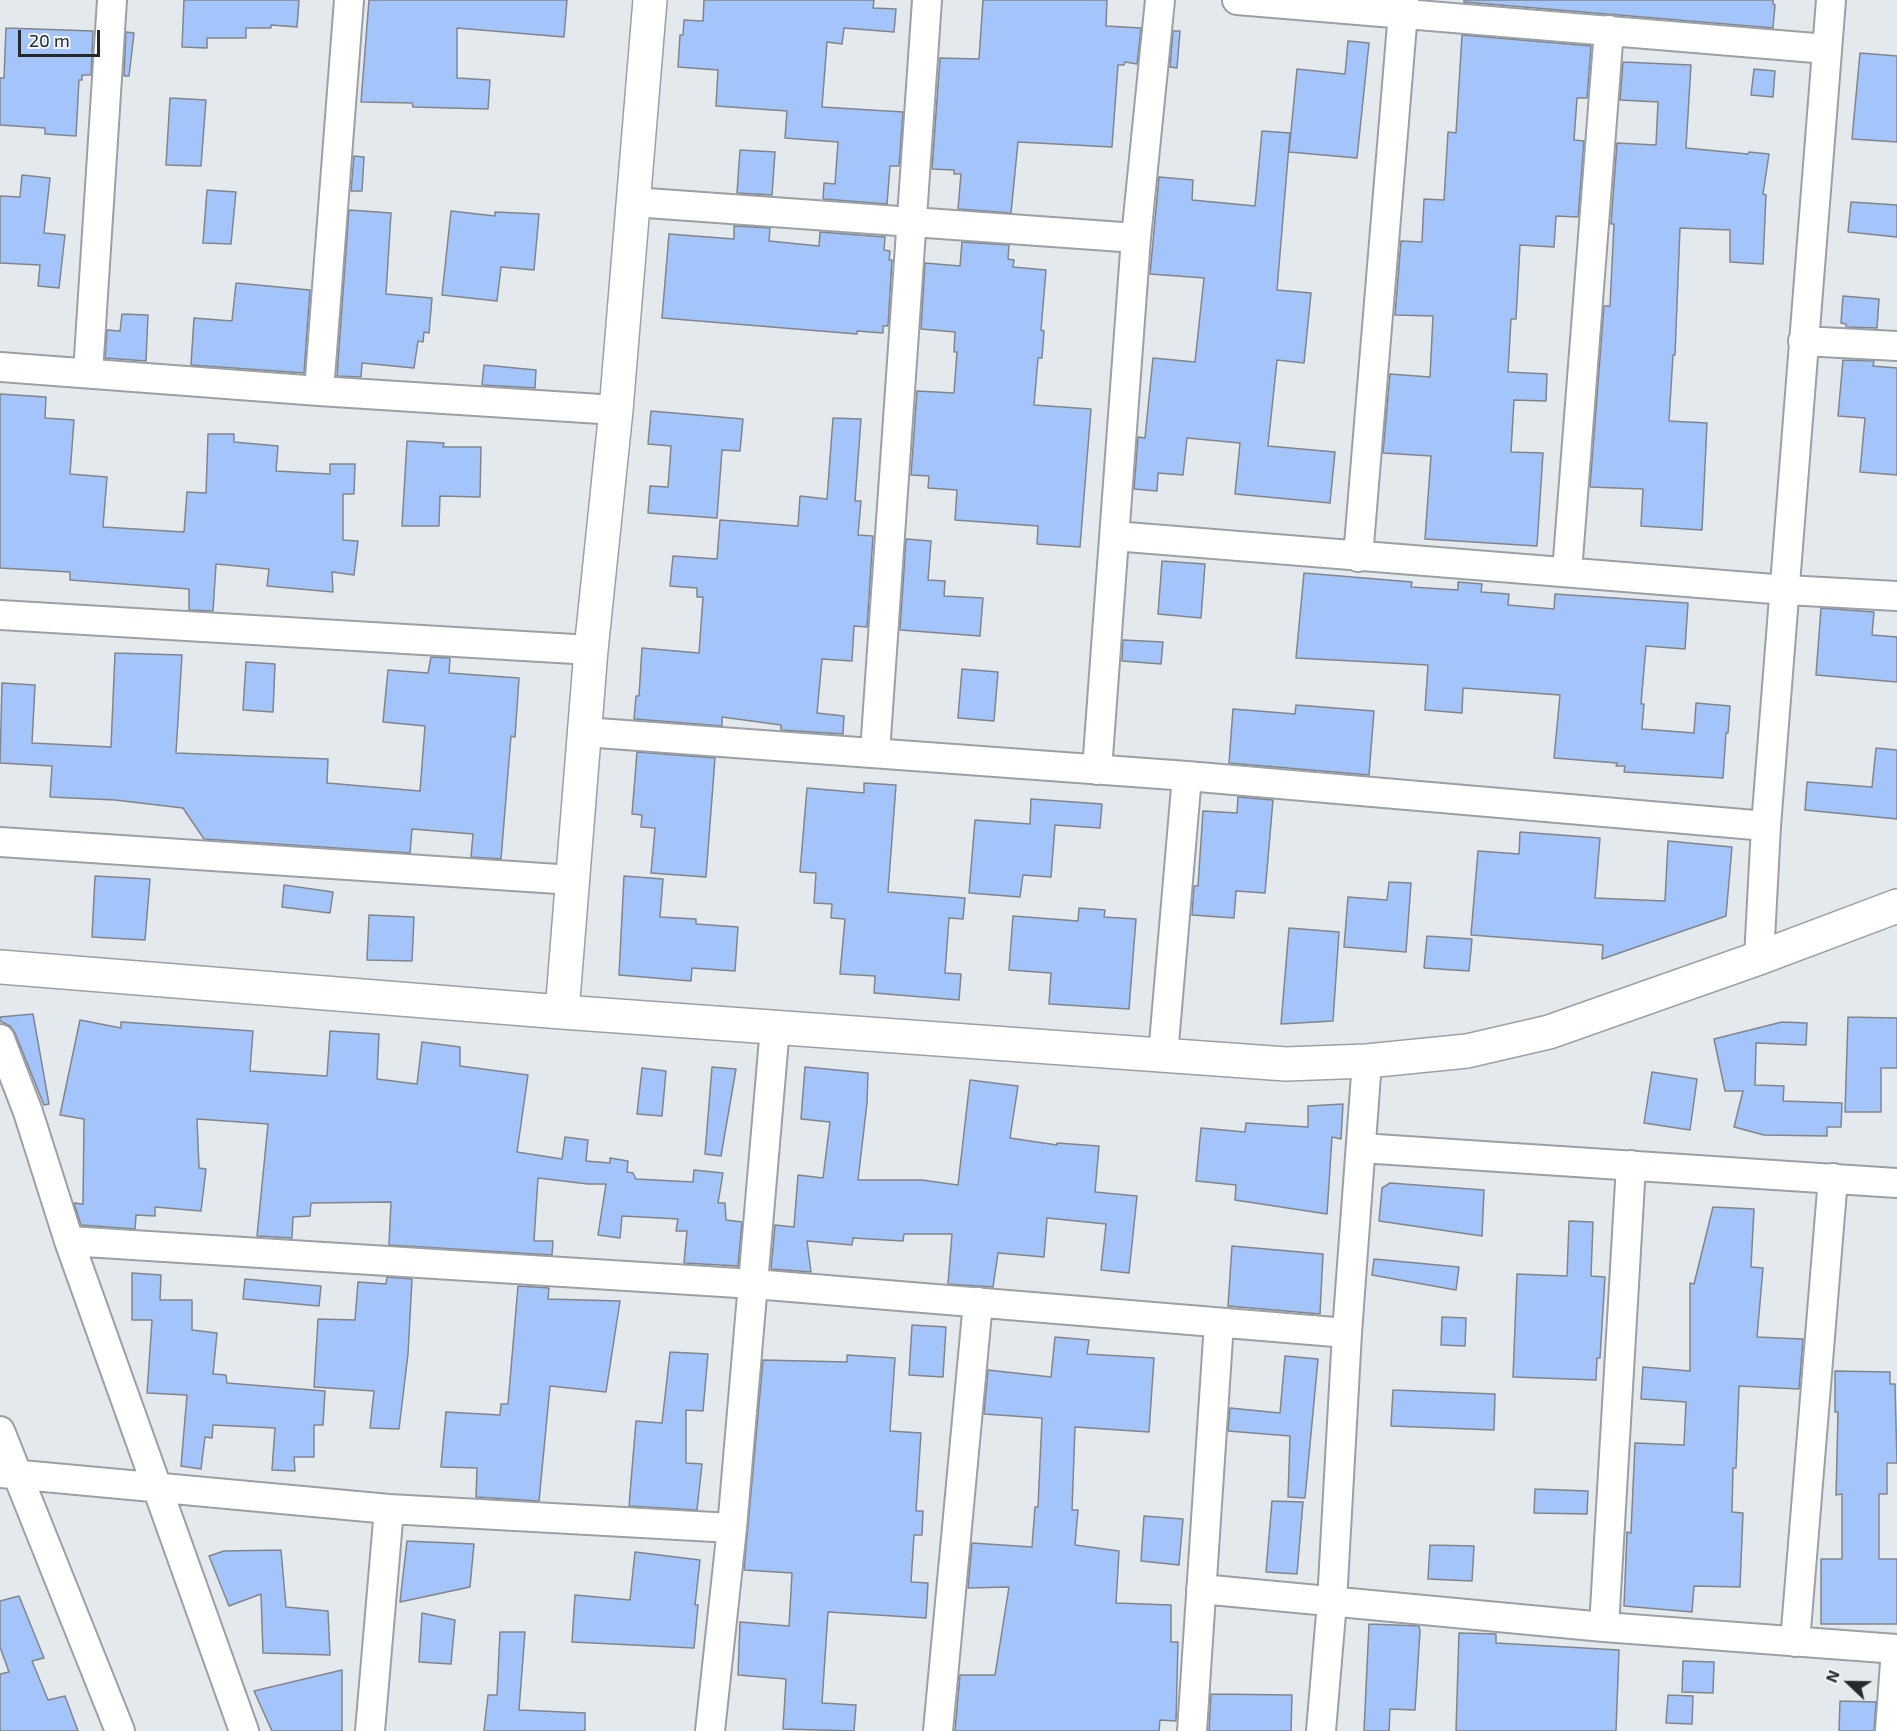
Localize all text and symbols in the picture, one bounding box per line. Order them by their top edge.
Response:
scale bar [21,18,104,56]
text: 20 m [29,29,70,51]
north arrow [1819,1653,1879,1713]
text: N [1821,1667,1843,1685]

